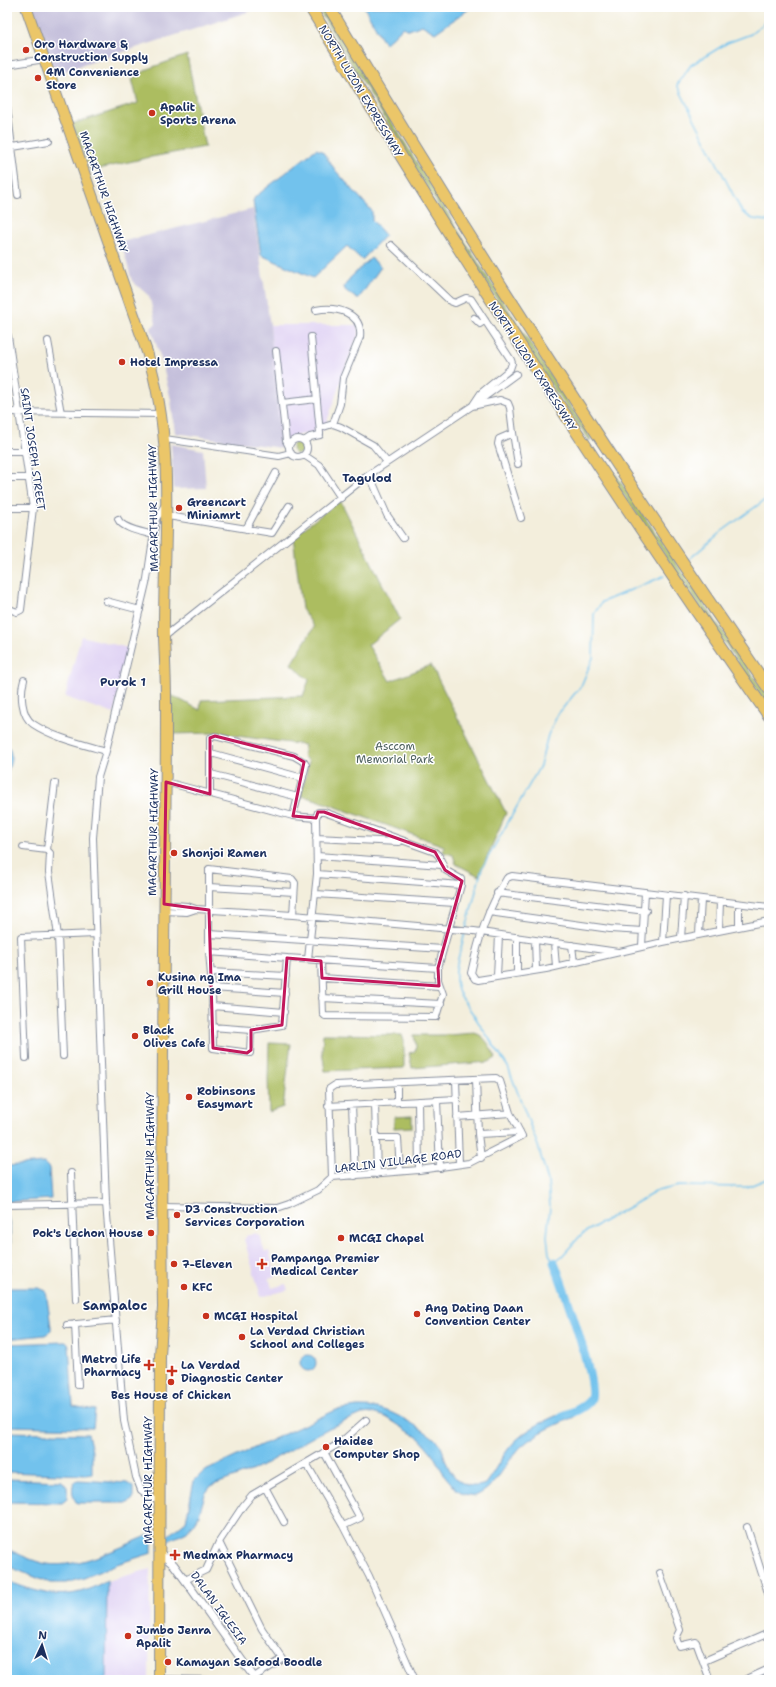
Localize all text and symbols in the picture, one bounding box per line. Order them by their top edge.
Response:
street label: NORTH LUZON EXPRESSWAY [315,22,406,160]
place label: Oro Hardware & Construction Supply [34,37,148,65]
marker: Oro Hardware & Construction Supply [21,45,31,55]
place label: 4M Convenience Store [46,65,140,93]
marker: 4M Convenience Store [33,73,43,83]
place label: Apalit Sports Arena [160,100,237,128]
marker: Apalit Sports Arena [147,108,157,118]
street label: MACARTHUR HIGHWAY [76,129,132,255]
street label: NORTH LUZON EXPRESSWAY [485,299,580,434]
place label: Hotel Impressa [130,355,219,370]
marker: Hotel Impressa [117,357,127,367]
street label: SAINT JOSEPH STREET [16,387,49,512]
street label: MACARTHUR HIGHWAY [145,444,162,572]
district label: Tagulod [342,470,392,486]
place label: Greencart Miniamrt [187,495,247,523]
marker: Greencart Miniamrt [174,503,184,513]
district label: Purok 1 [100,674,146,690]
park label: Asccom Memorial Park [356,739,434,767]
street label: MACARTHUR HIGHWAY [145,768,162,896]
place label: Shonjoi Ramen [182,846,267,861]
marker: Shonjoi Ramen [169,848,179,858]
place label: Kusina ng Ima Grill House [158,970,242,998]
marker: Kusina ng Ima Grill House [145,978,155,988]
place label: Black Olives Cafe [143,1023,206,1051]
marker: Black Olives Cafe [130,1031,140,1041]
place label: Robinsons Easymart [197,1084,256,1112]
street label: MACARTHUR HIGHWAY [143,1092,158,1220]
marker: Robinsons Easymart [184,1092,194,1102]
street label: LARLIN VILLAGE ROAD [334,1146,462,1177]
place label: D3 Construction Services Corporation [185,1202,305,1230]
marker: D3 Construction Services Corporation [172,1210,182,1220]
place label: Pok's Lechon House [32,1226,143,1241]
marker: Pok's Lechon House [146,1228,156,1238]
place label: MCGI Chapel [349,1231,424,1246]
marker: MCGI Chapel [336,1233,346,1243]
place label: Pampanga Premier Medical Center [271,1251,380,1279]
place label: 7-Eleven [182,1257,233,1272]
marker: Pampanga Premier Medical Center [256,1258,268,1270]
marker: 7-Eleven [169,1259,179,1269]
place label: KFC [192,1280,213,1295]
marker: KFC [179,1282,189,1292]
district label: Sampaloc [83,1297,147,1314]
place label: Ang Dating Daan Convention Center [425,1301,531,1329]
place label: MCGI Hospital [214,1309,298,1324]
marker: Ang Dating Daan Convention Center [412,1309,422,1319]
marker: MCGI Hospital [201,1311,211,1321]
place label: La Verdad Christian School and Colleges [250,1324,366,1352]
marker: La Verdad Christian School and Colleges [237,1332,247,1342]
place label: Metro Life Pharmacy [82,1352,141,1380]
place label: La Verdad Diagnostic Center [181,1358,283,1386]
marker: Metro Life Pharmacy [144,1360,154,1370]
marker: La Verdad Diagnostic Center [166,1365,178,1377]
marker: Bes House of Chicken [166,1377,176,1387]
place label: Bes House of Chicken [111,1388,232,1403]
street label: MACARTHUR HIGHWAY [141,1416,156,1544]
place label: Haidee Computer Shop [334,1434,420,1462]
marker: Haidee Computer Shop [321,1442,331,1452]
place label: Medmax Pharmacy [183,1548,294,1563]
marker: Medmax Pharmacy [170,1550,180,1560]
street label: DALAN IGLESIA [187,1569,250,1648]
place label: Jumbo Jenra Apalit [136,1623,212,1651]
north arrow [22,1625,62,1665]
text: N [38,1628,48,1643]
marker: Jumbo Jenra Apalit [123,1631,133,1641]
place label: Kamayan Seafood Boodle [176,1655,323,1670]
marker: Kamayan Seafood Boodle [163,1657,173,1667]

